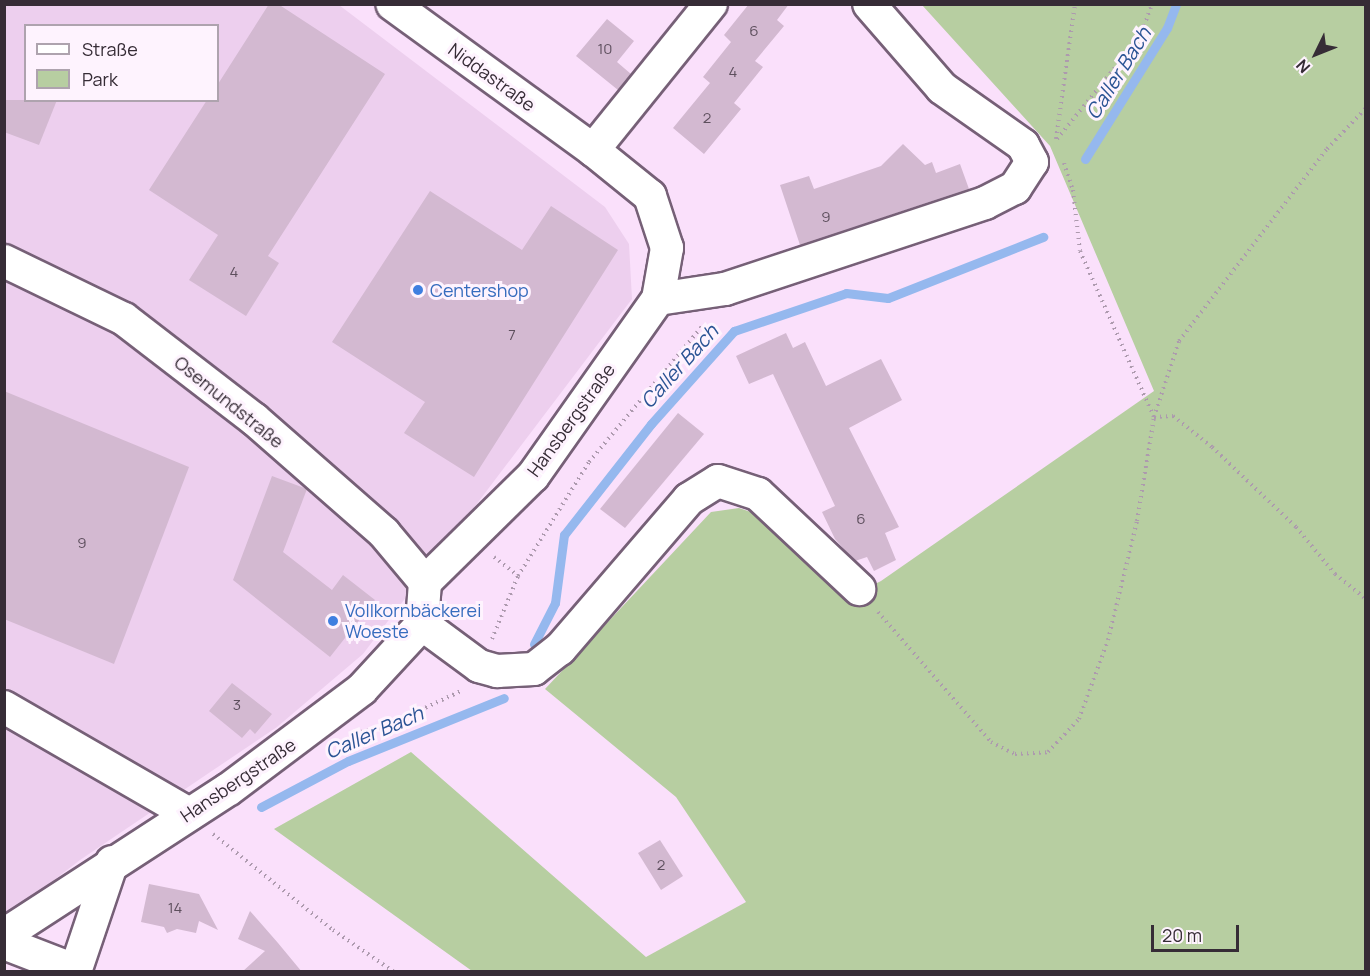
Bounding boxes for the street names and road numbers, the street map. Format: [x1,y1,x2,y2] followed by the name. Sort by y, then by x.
[444,38,540,116] street label: Niddastraße
[170,351,288,453] street label: Osemundstraße
[523,359,619,481] street label: Hansbergstraße
[176,733,300,827] street label: Hansbergstraße

